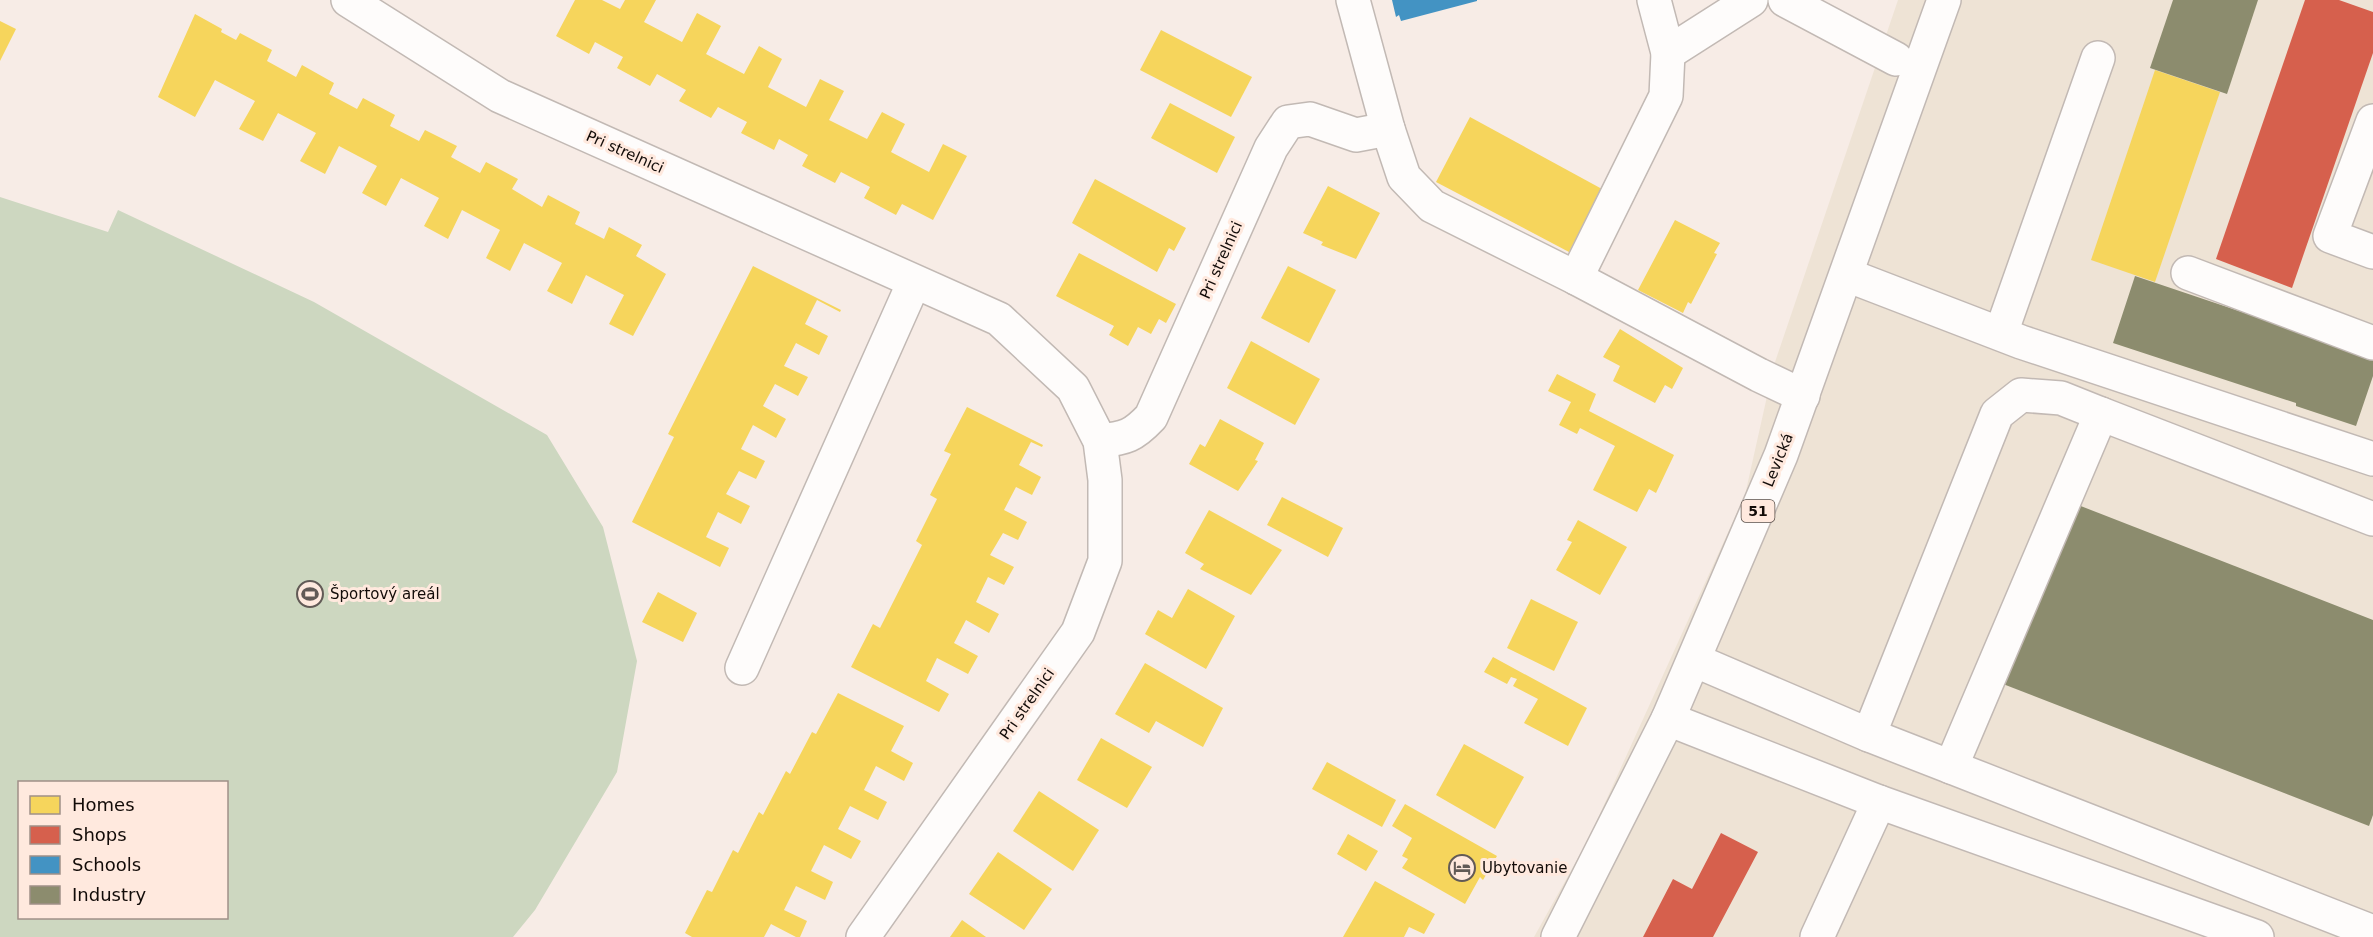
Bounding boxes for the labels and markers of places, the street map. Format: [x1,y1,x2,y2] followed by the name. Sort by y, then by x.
[295,579,325,609] sports icon: Športový areál
[330,584,440,603] place label: Športový areál
[1447,853,1477,883] hotel icon: Ubytovanie
[1482,859,1567,877] place label: Ubytovanie

